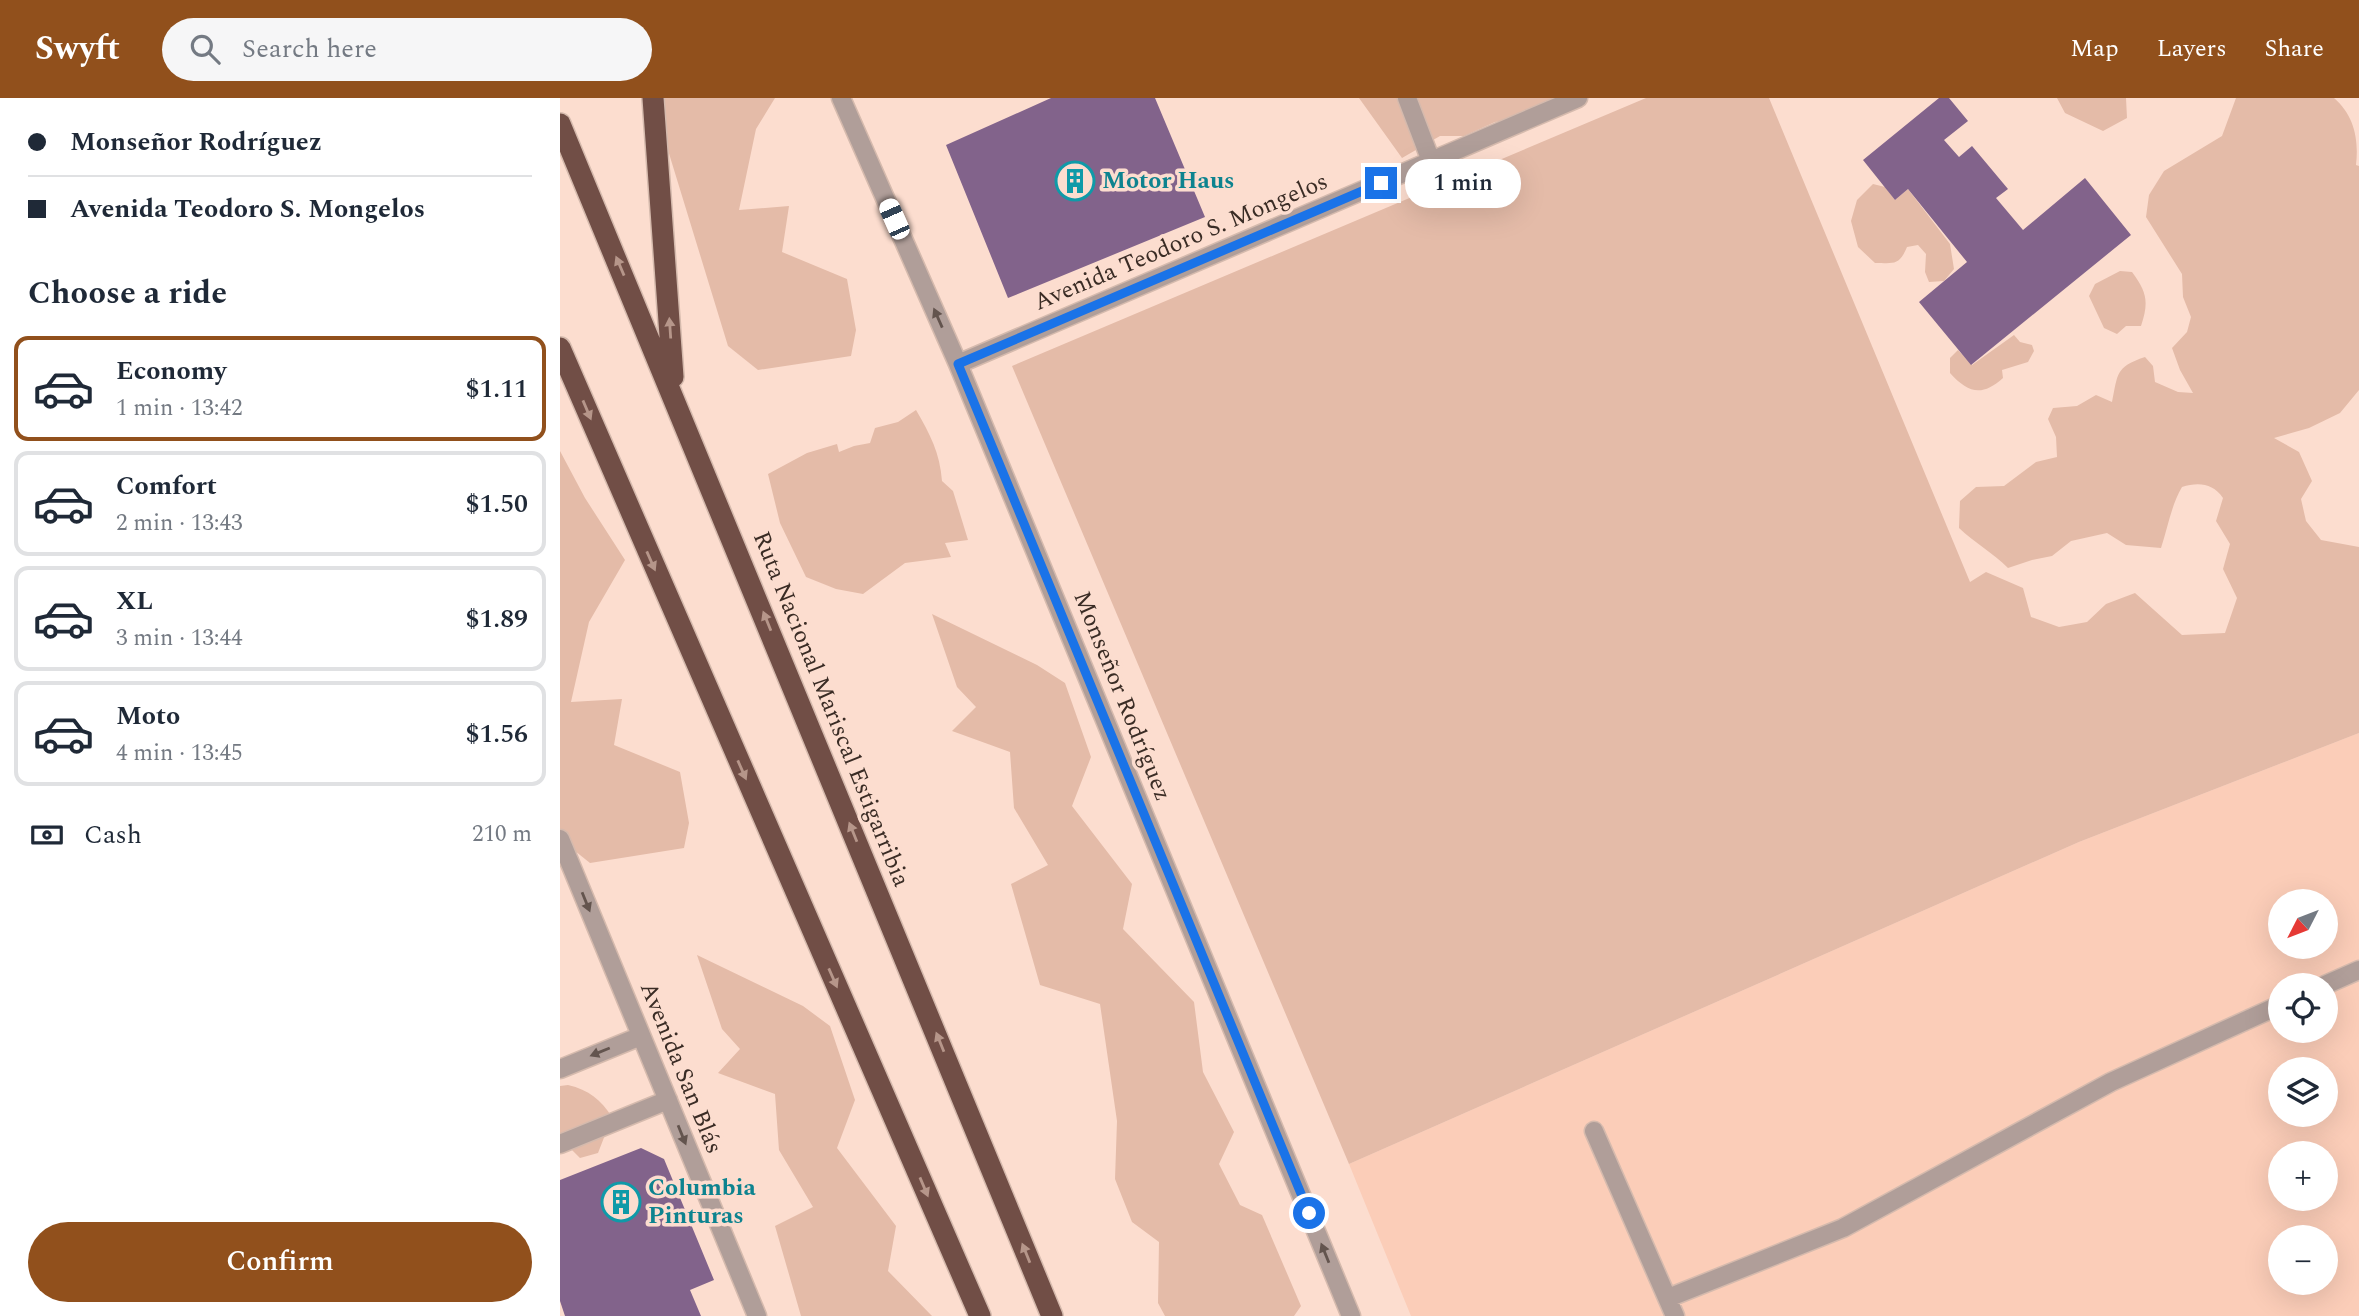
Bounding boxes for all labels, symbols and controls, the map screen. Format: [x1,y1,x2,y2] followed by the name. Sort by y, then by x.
[162,18,652,81] search box
[35,24,120,74] text: Swyft
[242,29,377,69] text: Search here
[186,30,224,68] icon: search
[2070,31,2119,67] text: Map
[2157,31,2227,67] text: Layers
[2265,31,2324,67] text: Share
[70,122,322,162] text: Monseñor Rodríguez
[1406,158,1521,208] callout: 1 min
[1054,160,1096,202] building icon: Motor Haus
[1102,163,1235,199] place label: Motor Haus
[1028,164,1334,320] street label: Avenida Teodoro S. Mongelos
[1433,166,1493,201] text: 1 min
[1365,167,1397,199] route end
[70,189,425,229] text: Avenida Teodoro S. Mongelos
[876,196,913,242] car
[614,255,625,276] one-way arrow
[28,269,227,318] text: Choose a ride
[932,308,943,329] one-way arrow
[664,317,675,339] one-way arrow
[116,351,226,391] text: Economy
[32,357,95,420] icon: car
[465,369,528,409] text: $1.11
[116,391,243,426] text: 1 min · 13:42
[581,400,592,421] one-way arrow
[116,466,217,506] text: Comfort
[32,472,95,535] icon: car
[465,484,528,524] text: $1.50
[116,506,243,541] text: 2 min · 13:43
[743,526,919,892] street label: Ruta Nacional Mariscal Estigarribia
[646,551,657,572] one-way arrow
[116,581,153,621] text: XL
[1063,586,1181,806] street label: Monseñor Rodríguez
[32,587,95,650] icon: car
[465,599,528,639] text: $1.89
[761,611,772,632] one-way arrow
[116,621,243,656] text: 3 min · 13:44
[116,696,180,736] text: Moto
[32,702,95,765] icon: car
[465,714,528,754] text: $1.56
[116,736,243,771] text: 4 min · 13:45
[736,760,748,780] one-way arrow
[84,815,142,855] text: Cash
[28,816,66,854] icon: cash
[472,817,532,852] text: 210 m
[848,821,859,842] one-way arrow
[2268,889,2338,959] north arrow
[2268,889,2338,1295] map controls
[580,892,592,912] one-way arrow
[828,968,839,989] one-way arrow
[2268,973,2338,1043] button: locate
[630,977,732,1159] street label: Avenida San Blás
[934,1032,945,1053] one-way arrow
[590,1047,611,1058] one-way arrow
[2268,1057,2338,1127] button: layers
[676,1125,688,1145] one-way arrow
[2268,1141,2338,1211] button: +
[648,1170,757,1234] place label: Columbia Pinturas
[918,1177,930,1197] one-way arrow
[600,1181,642,1223] building icon: Columbia Pinturas
[1293,1197,1325,1229] route start
[28,1222,532,1302] button: Confirm
[2268,1225,2338,1295] button: −
[1020,1243,1032,1263] one-way arrow
[1319,1243,1331,1263] one-way arrow

